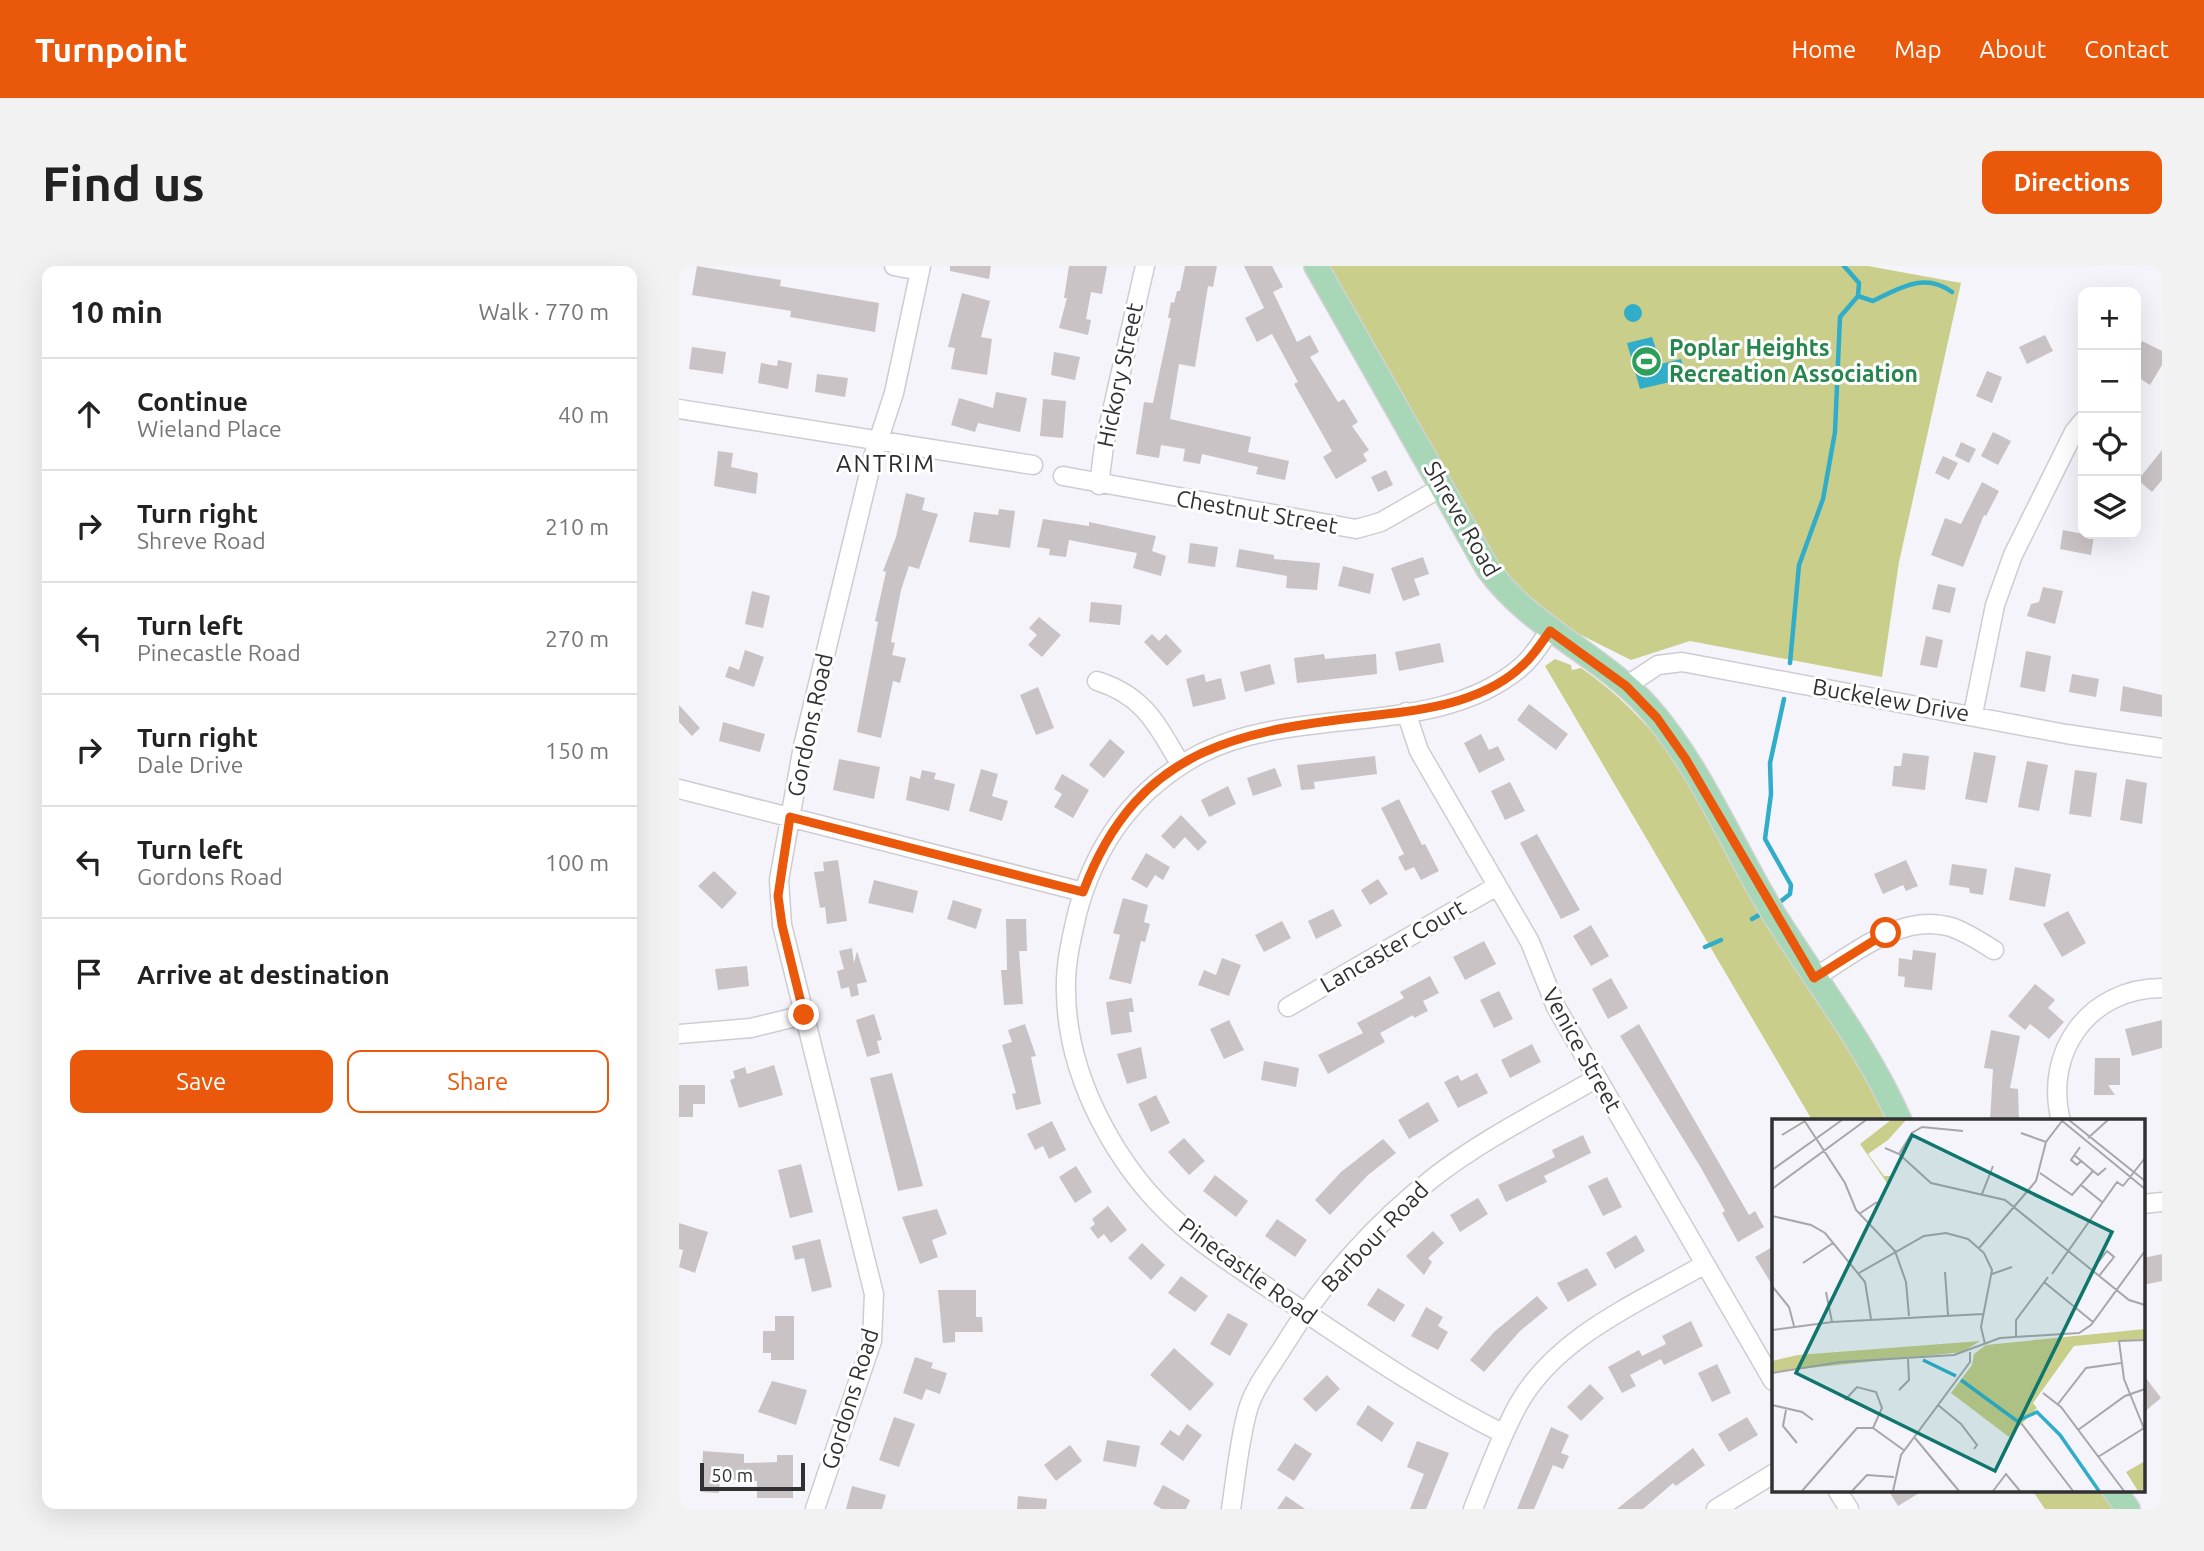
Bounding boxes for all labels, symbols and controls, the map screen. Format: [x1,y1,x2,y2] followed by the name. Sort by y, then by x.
[35,31,187,68] text: Turnpoint
[1791,36,1856,63] text: Home
[1894,36,1941,63] text: Map
[1979,36,2046,63] text: About
[2084,36,2169,63] text: Contact
[1982,151,2162,214] button: Directions
[42,155,205,210] text: Find us
[2078,287,2141,539] map controls
[2078,287,2141,350] button: +
[70,295,163,329] text: 10 min
[478,299,609,324] text: Walk · 770 m
[1092,301,1147,449] street label: Hickory Street
[1669,335,1918,386] place label: Poplar Heights Recreation Association
[1629,344,1663,378] sports icon: Poplar Heights Recreation Association
[2078,350,2141,413] button: −
[137,387,248,416] text: Continue
[70,395,108,433] icon: ahead
[558,402,609,427] text: 40 m
[2078,413,2141,476] button: locate
[137,416,282,441] text: Wieland Place
[836,450,936,477] district label: ANTRIM
[1419,457,1505,581] street label: Shreve Road
[2078,476,2141,539] button: layers
[1174,485,1340,538] street label: Chestnut Street
[137,499,258,528] text: Turn right
[70,507,108,545] icon: right
[545,514,609,539] text: 210 m
[137,528,266,553] text: Shreve Road
[137,611,243,640] text: Turn left
[70,619,108,657] icon: left
[545,626,609,651] text: 270 m
[137,640,301,665] text: Pinecastle Road
[782,651,837,799] street label: Gordons Road
[1811,673,1971,726] street label: Buckelew Drive
[137,723,258,752] text: Turn right
[70,731,108,769] icon: right
[545,738,609,763] text: 150 m
[137,752,243,777] text: Dale Drive
[137,835,243,864] text: Turn left
[70,843,108,881] icon: left
[545,850,609,875] text: 100 m
[137,864,283,889] text: Gordons Road
[1316,894,1470,997] street label: Lancaster Court
[1870,917,1901,948] route start
[70,955,108,993] icon: arrive
[137,960,390,989] text: Arrive at destination
[1538,983,1627,1116] street label: Venice Street
[788,999,819,1030] route end
[70,1050,333,1113] button: Save
[347,1050,609,1113] button: Share
[1772,1119,2144,1492] inset map
[1316,1177,1433,1296] street label: Barbour Road
[1175,1212,1322,1329] street label: Pinecastle Road
[816,1326,883,1472] street label: Gordons Road
[700,1460,805,1492] scale bar
[711,1464,753,1486] text: 50 m

